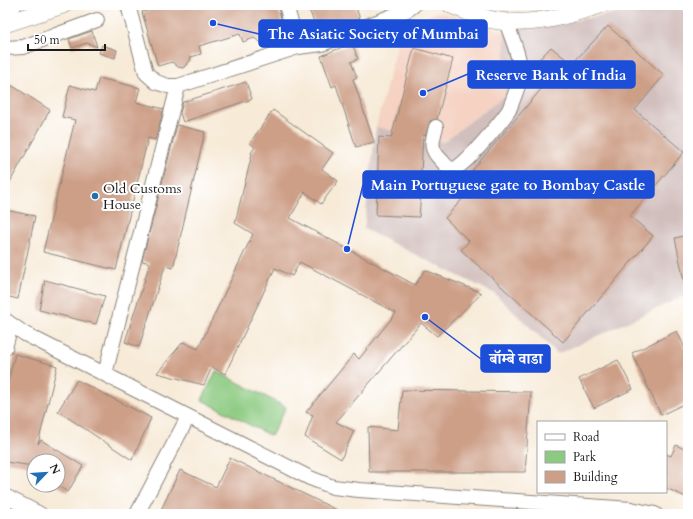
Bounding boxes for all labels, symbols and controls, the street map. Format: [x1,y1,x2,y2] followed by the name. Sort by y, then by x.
[259,20,487,47] callout: The Asiatic Society of Mumbai
[267,24,479,44] text: The Asiatic Society of Mumbai
[28,26,105,52] scale bar
[34,32,61,48] text: 50 m
[468,61,635,88] callout: Reserve Bank of India
[476,65,627,85] text: Reserve Bank of India
[363,171,654,198] callout: Main Portuguese gate to Bombay Castle
[371,175,645,195] text: Main Portuguese gate to Bombay Castle
[103,179,182,214] place label: Old Customs House
[90,191,100,201] marker: Old Customs House
[481,345,550,372] callout: बॉम्बे वाडा
[488,349,544,369] text: बॉम्बे वाडा
[537,421,667,493] legend
[573,429,600,445] text: Road
[573,449,597,465] text: Park
[26,453,66,493] north arrow
[46,461,64,477] text: N
[573,469,618,485] text: Building

